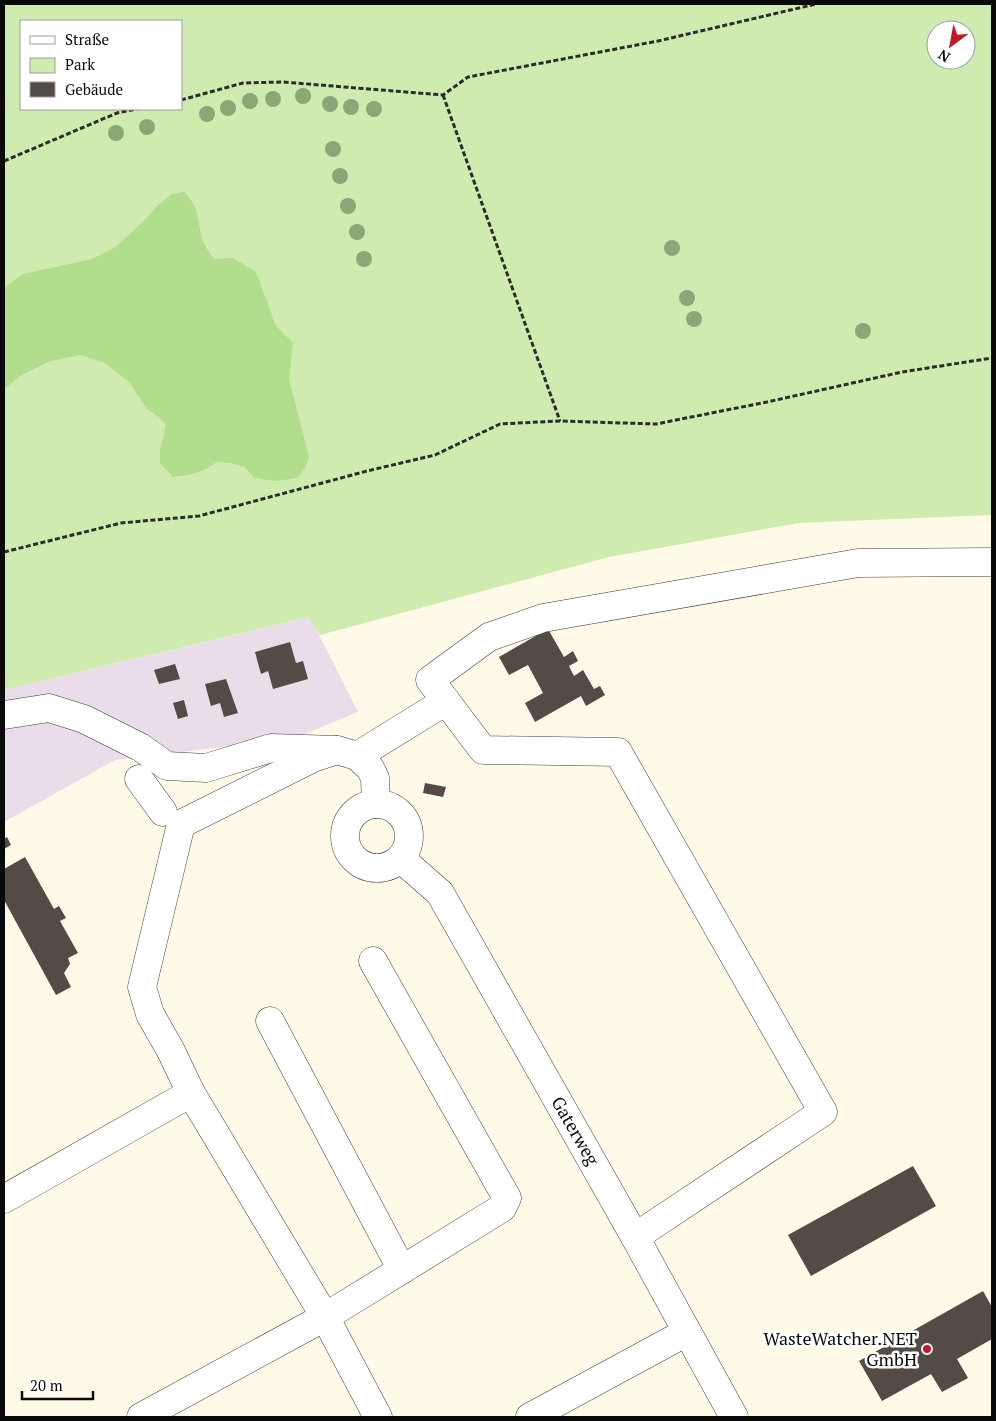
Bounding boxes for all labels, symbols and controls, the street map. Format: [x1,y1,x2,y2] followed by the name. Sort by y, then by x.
[20,20,182,110] legend
[926,20,976,70] north arrow
[65,29,109,49] text: Straße
[934,45,953,67] text: N
[65,54,95,74] text: Park
[65,79,123,99] text: Gebäude
[547,1092,605,1170] street label: Gaterweg
[763,1326,917,1371] place label: WasteWatcher.NET GmbH
[921,1343,933,1355] marker: WasteWatcher.NET GmbH
[22,1368,94,1400] scale bar
[30,1375,63,1395] text: 20 m

